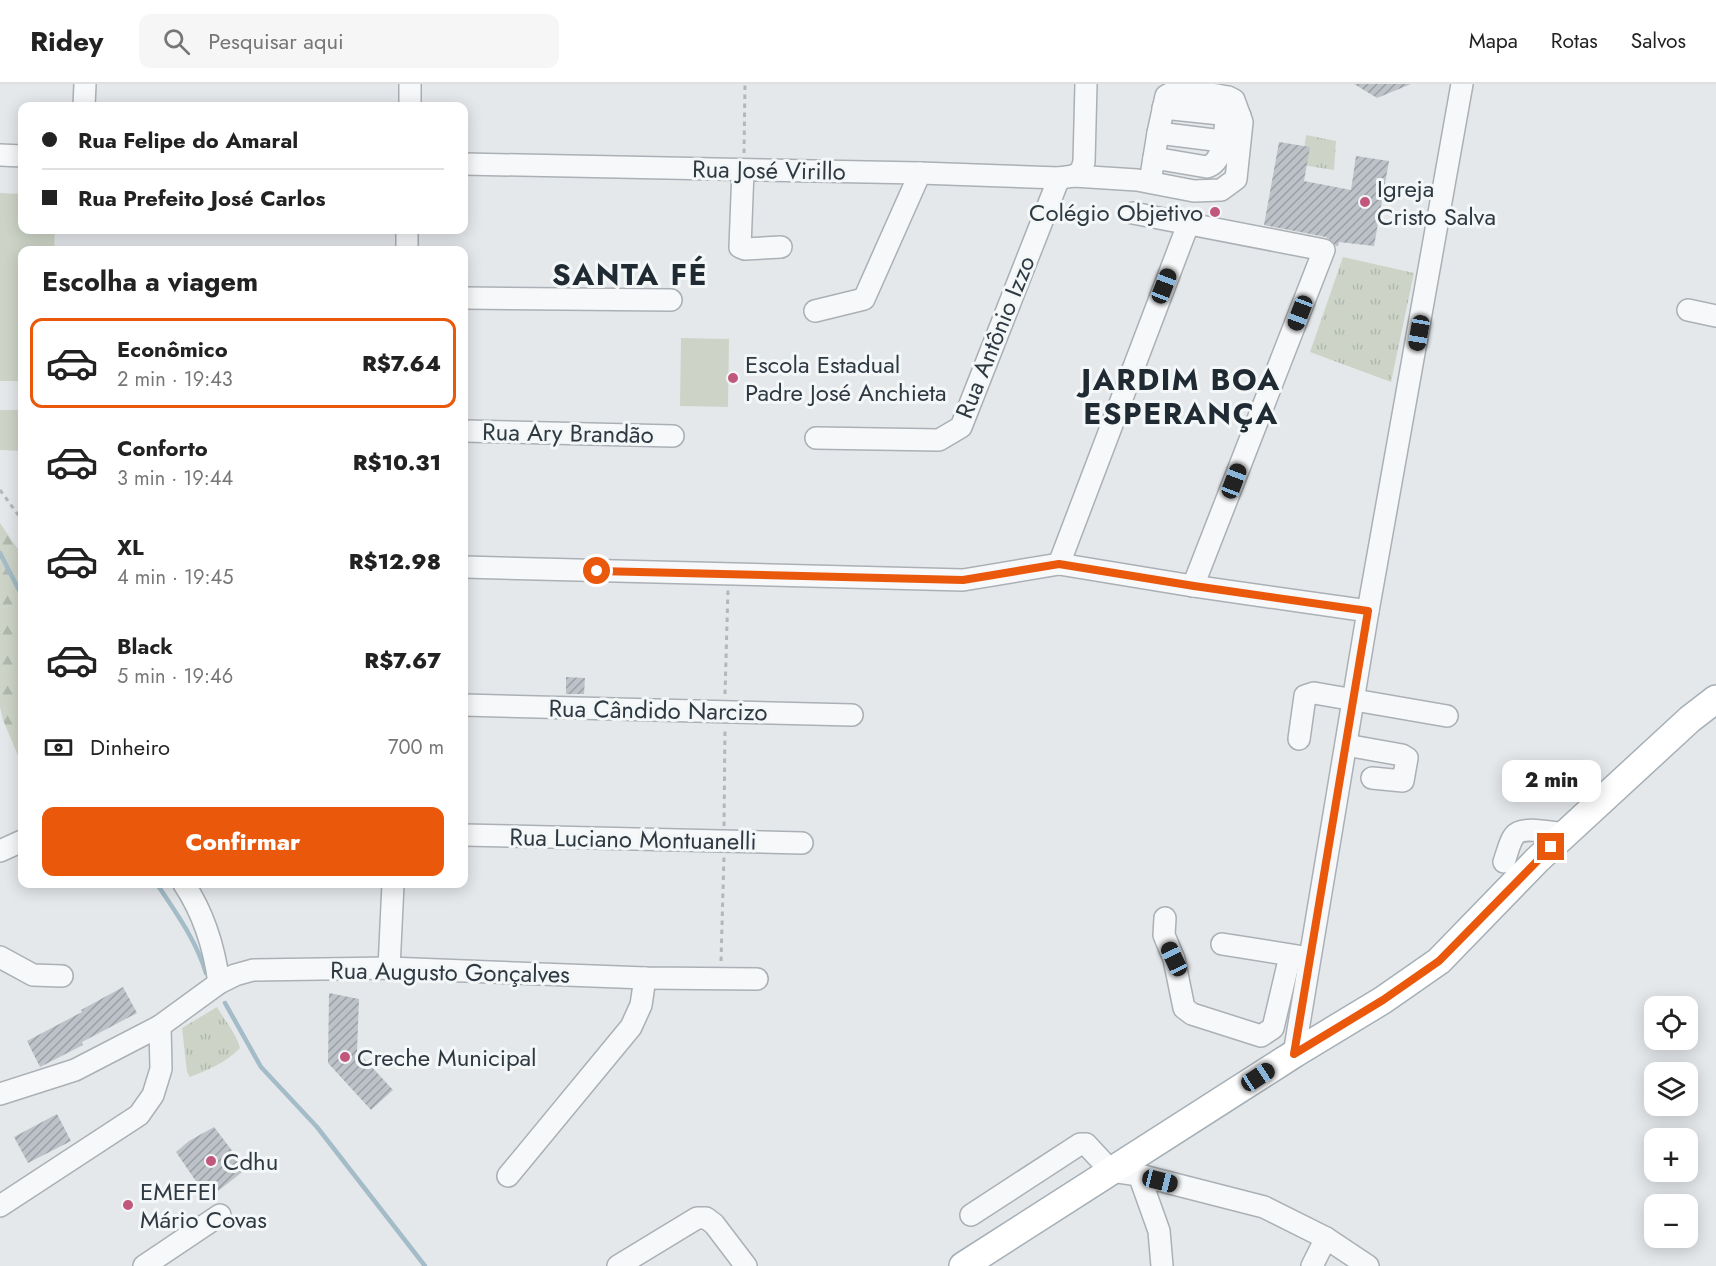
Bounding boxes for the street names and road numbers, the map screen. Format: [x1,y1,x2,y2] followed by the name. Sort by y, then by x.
[692,151,846,189] street label: Rua José Virillo
[946,250,1044,424] street label: Rua Antônio Izzo
[482,414,654,452] street label: Rua Ary Brandão
[548,691,768,729] street label: Rua Cândido Narcizo
[509,819,757,859] street label: Rua Luciano Montuanelli
[330,952,570,992] street label: Rua Augusto Gonçalves

